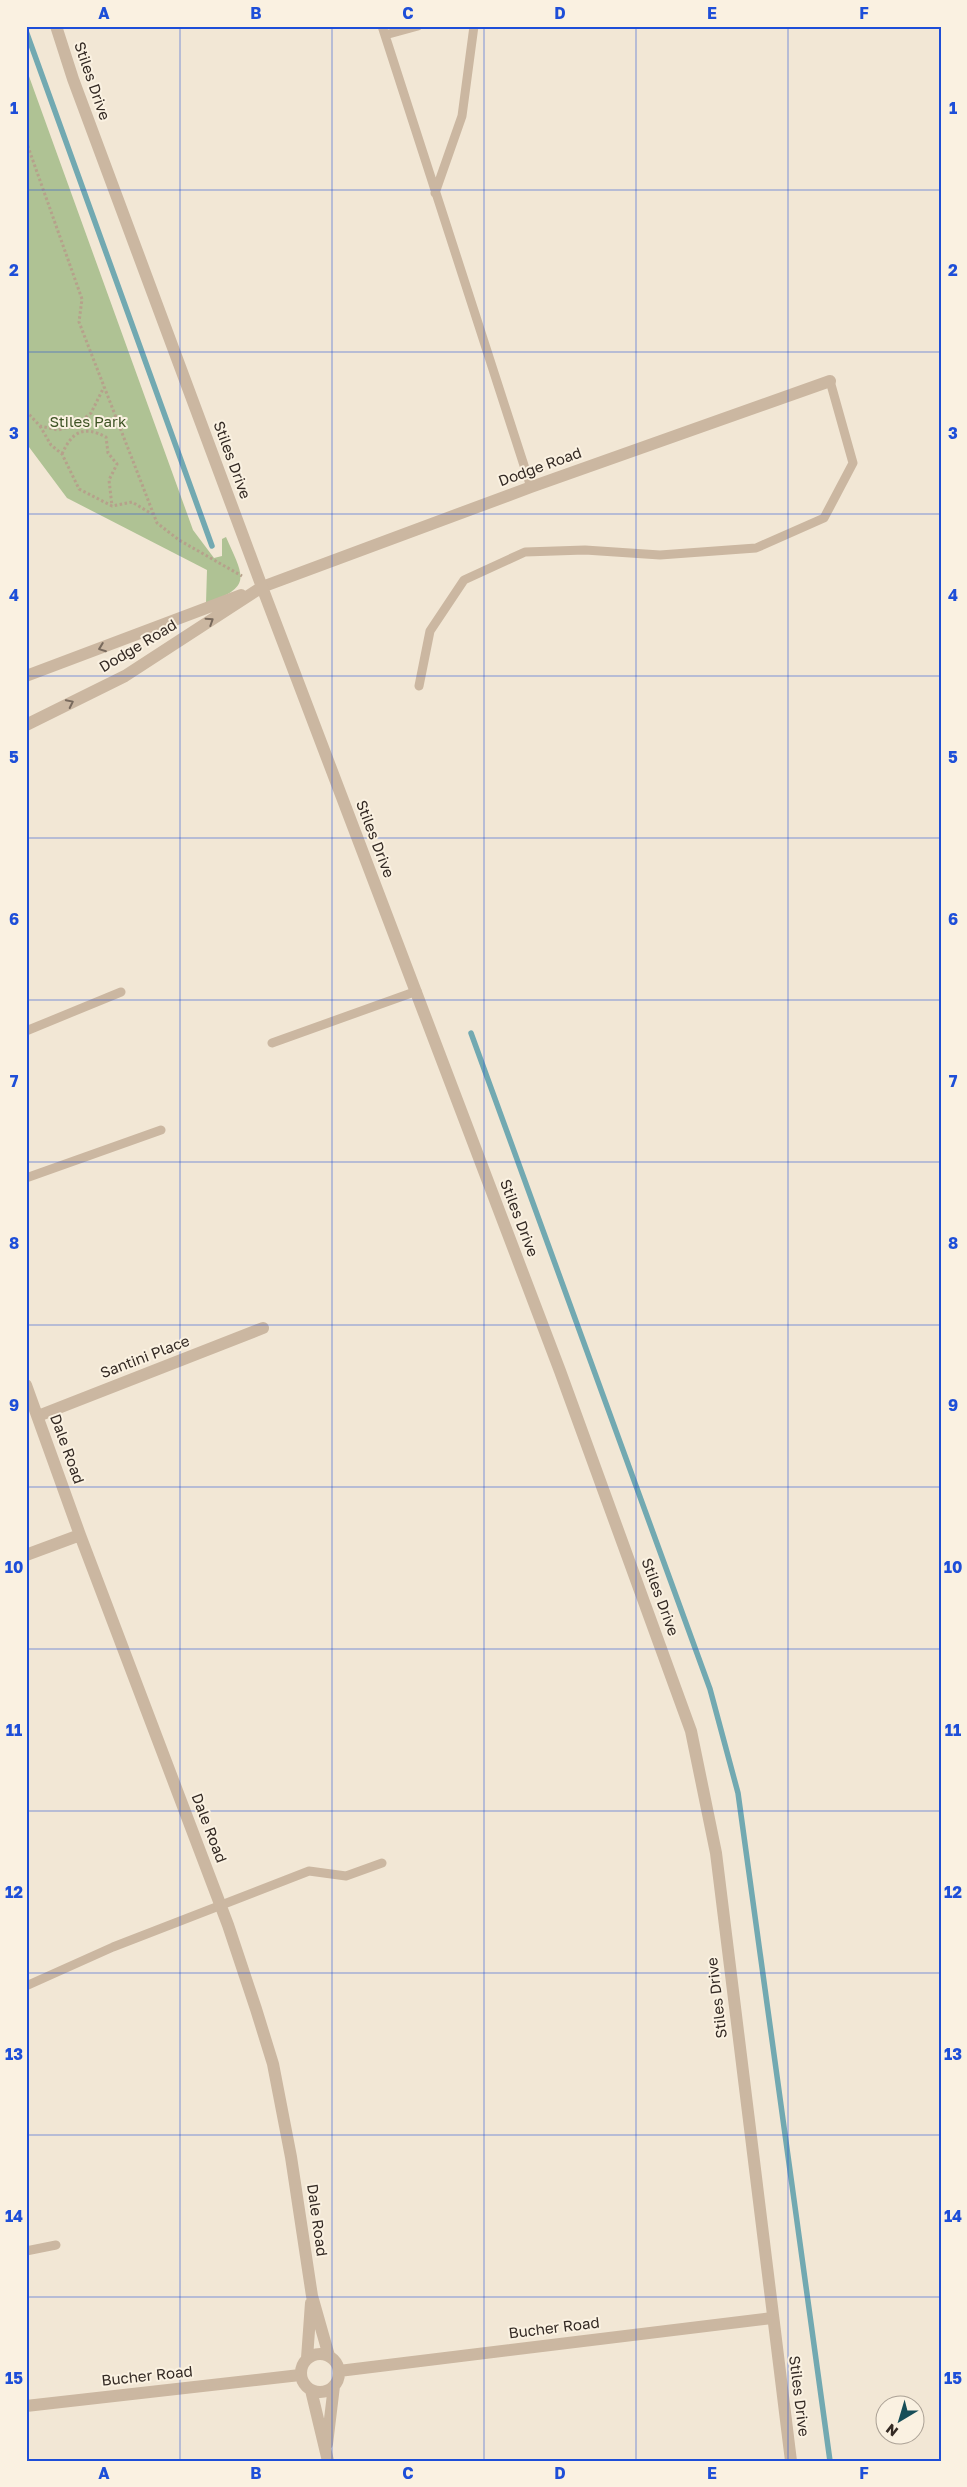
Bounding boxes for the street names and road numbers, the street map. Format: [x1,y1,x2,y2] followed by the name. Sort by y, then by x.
[71,39,115,122] street label: Stiles Drive
[211,418,255,501] street label: Stiles Drive
[496,443,584,489] street label: Dodge Road
[95,615,179,675] street label: Dodge Road
[353,797,399,880] street label: Stiles Drive
[497,1176,543,1259] street label: Stiles Drive
[97,1331,192,1381] street label: Santini Place
[47,1411,89,1486] street label: Dale Road
[639,1555,683,1638] street label: Stiles Drive
[188,1790,231,1865] street label: Dale Road
[702,1956,730,2040] street label: Stiles Drive
[304,2183,332,2257] street label: Dale Road
[507,2312,600,2342] street label: Bucher Road
[786,2354,814,2438] street label: Stiles Drive
[100,2361,193,2389] street label: Bucher Road

